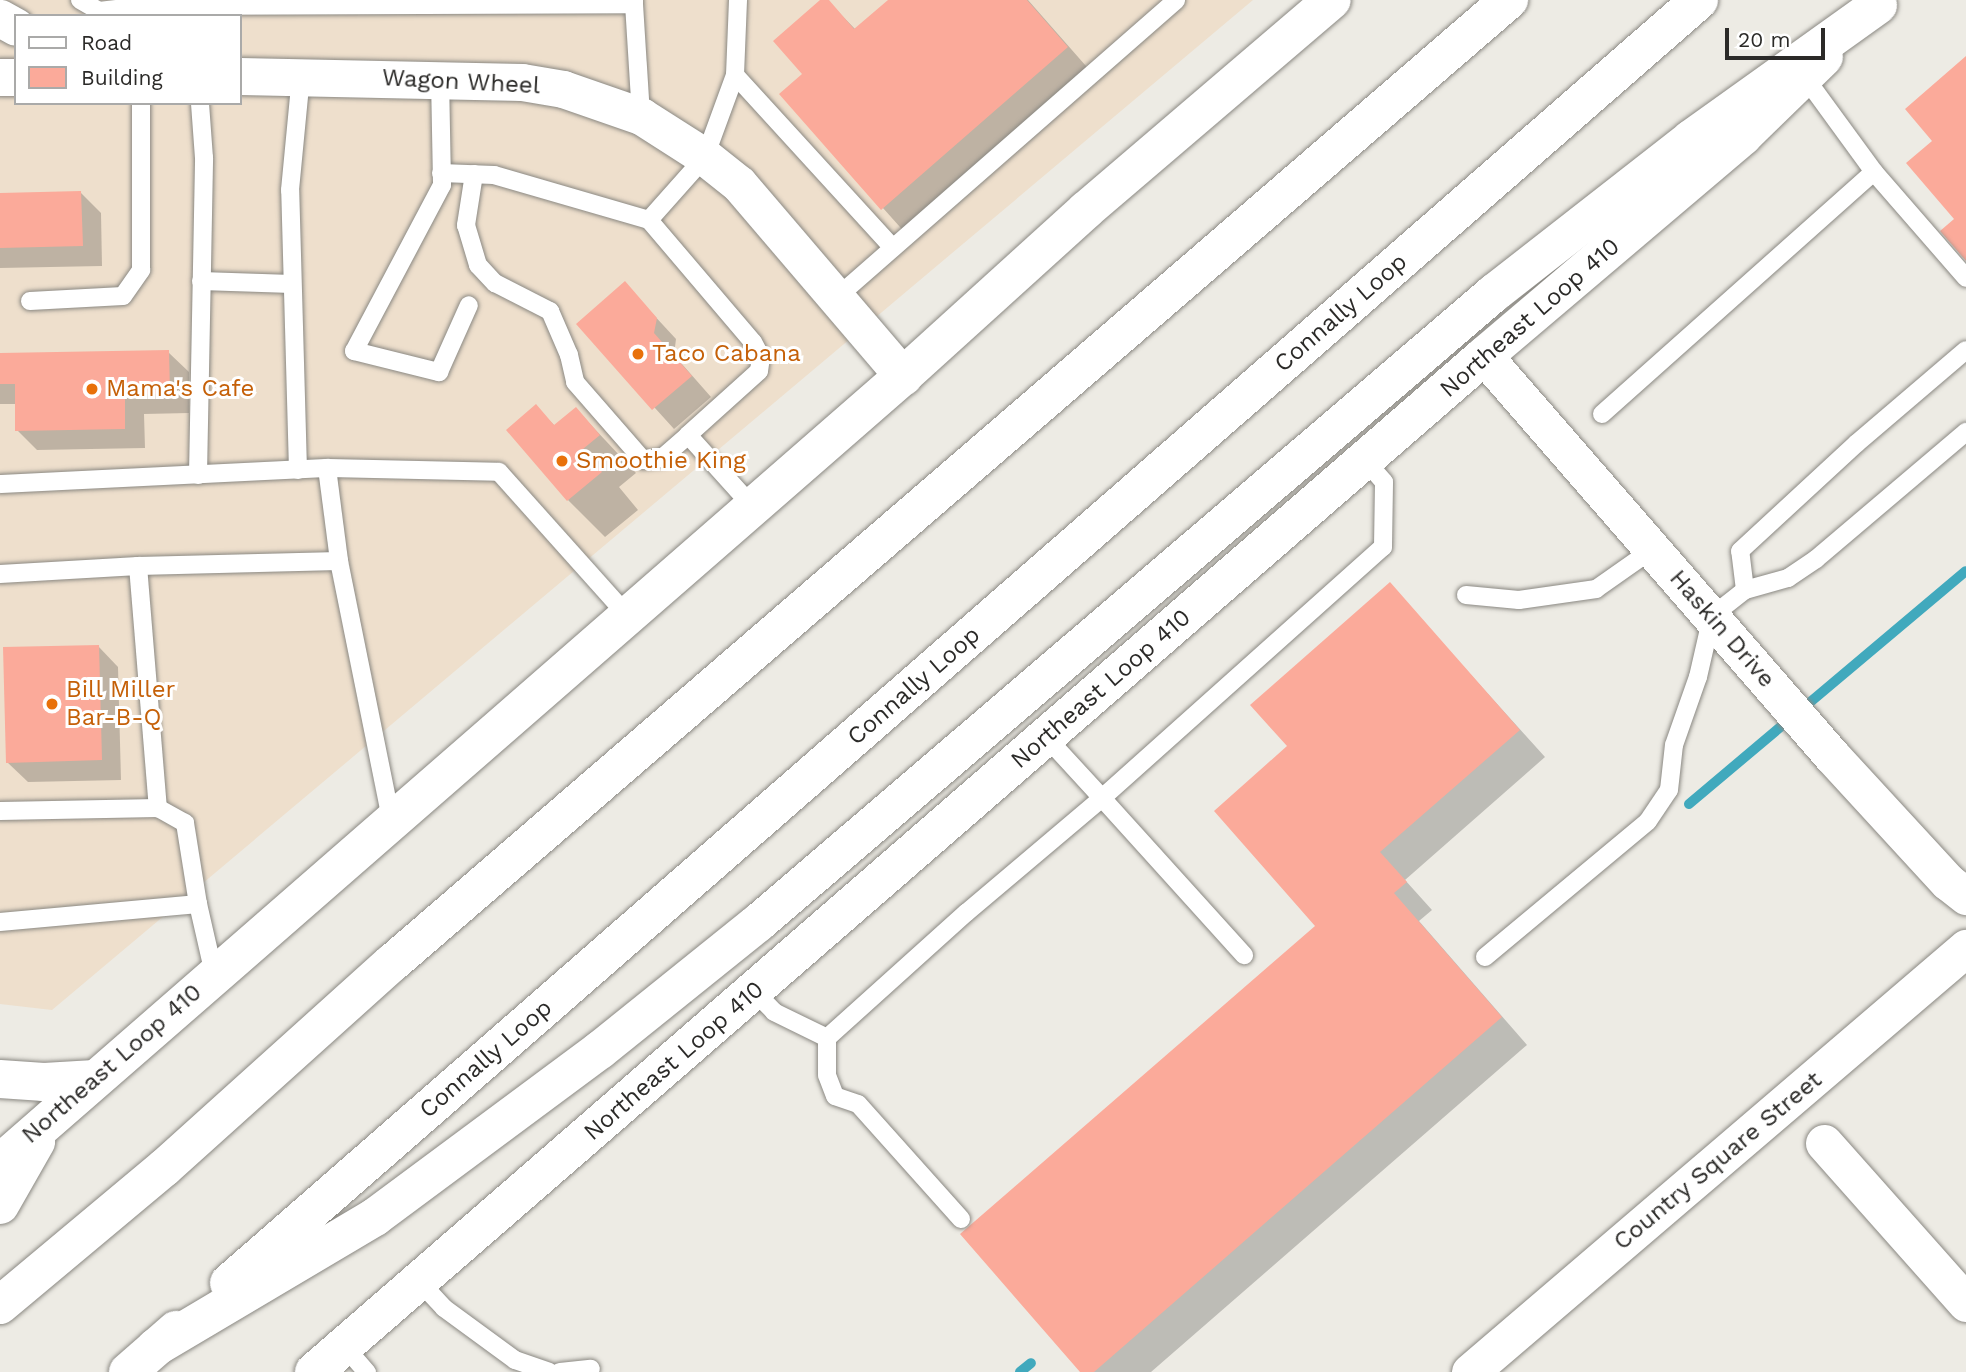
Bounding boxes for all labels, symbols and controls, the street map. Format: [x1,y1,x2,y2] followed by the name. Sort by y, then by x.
[14,14,242,105] legend
[1728,14,1828,58] scale bar
[1738,27,1790,52] text: 20 m
[81,30,132,55] text: Road
[381,63,541,101] street label: Wagon Wheel
[81,65,163,90] text: Building
[1434,232,1626,404] street label: Northeast Loop 410
[1269,247,1413,379] street label: Connally Loop
[652,340,801,368] place label: Taco Cabana
[630,346,646,362] marker: Taco Cabana
[106,375,254,403] place label: Mama's Cafe
[84,381,100,397] marker: Mama's Cafe
[576,447,746,475] place label: Smoothie King
[554,453,570,469] marker: Smoothie King
[1663,564,1781,694] street label: Haskin Drive
[1005,603,1197,775] street label: Northeast Loop 410
[842,620,986,752] street label: Connally Loop
[66,676,176,732] place label: Bill Miller Bar-B-Q
[44,696,60,712] marker: Bill Miller Bar-B-Q
[578,975,770,1147] street label: Northeast Loop 410
[16,978,208,1150] street label: Northeast Loop 410
[414,993,558,1125] street label: Connally Loop
[1608,1065,1828,1257] street label: Country Square Street

